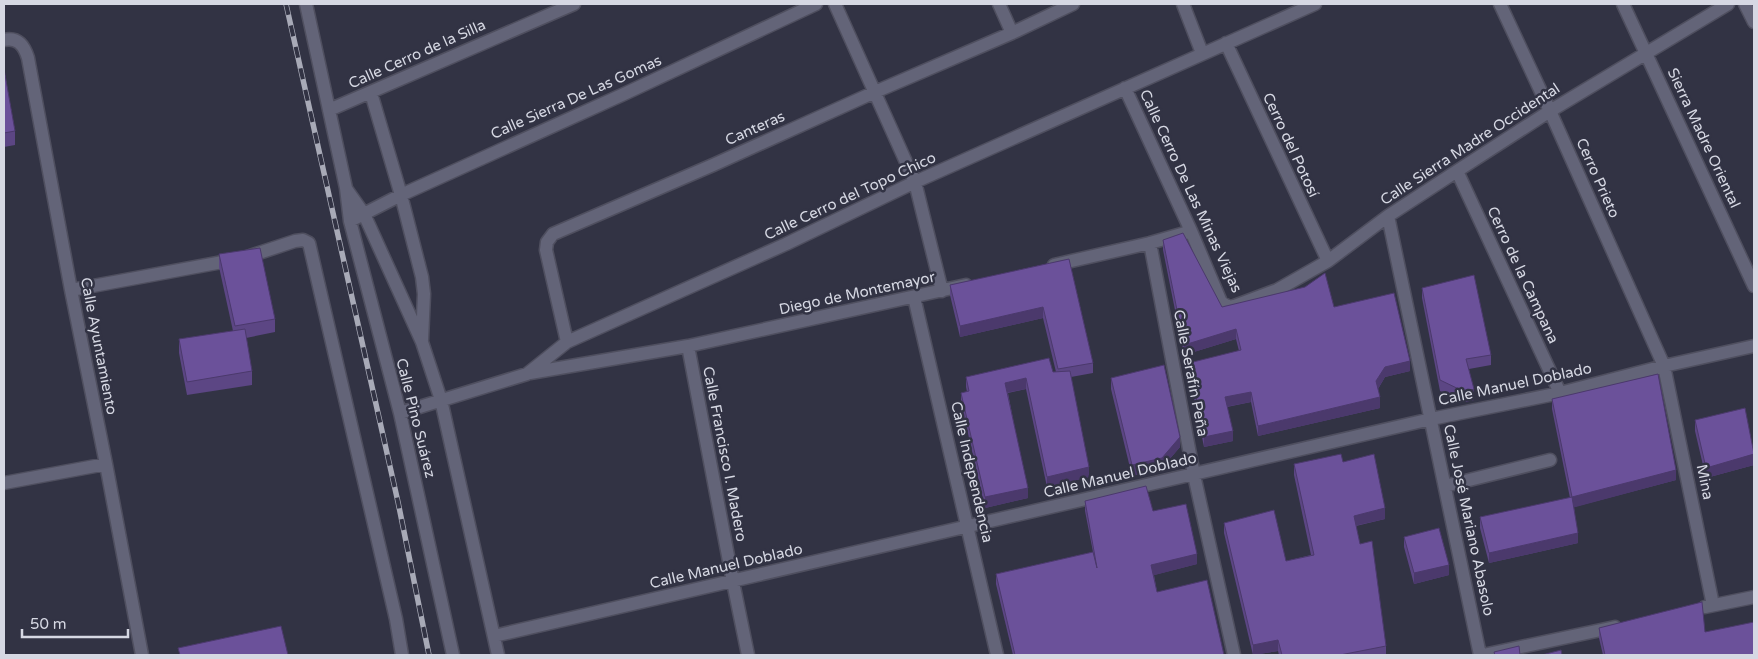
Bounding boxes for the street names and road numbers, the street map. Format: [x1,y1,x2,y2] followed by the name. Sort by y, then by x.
[346,16,488,92] street label: Calle Cerro de la Silla
[488,51,664,143] street label: Calle Sierra De Las Gomas
[1664,65,1744,211] street label: Sierra Madre Oriental
[1377,79,1563,209] street label: Calle Sierra Madre Occidental
[1136,87,1246,295] street label: Calle Cerro De Las Minas Viejas
[1259,90,1323,200] street label: Cerro del Potosí
[722,107,788,149] street label: Canteras
[1572,135,1624,221] street label: Cerro Prieto
[761,148,939,244] street label: Calle Cerro del Topo Chico
[1483,204,1563,346] street label: Cerro de la Campana
[777,268,937,318] street label: Diego de Montemayor
[77,276,121,416] street label: Calle Ayuntamiento
[1170,308,1212,438] street label: Calle Serafín Peña
[392,356,440,480] street label: Calle Pino Suárez
[1437,359,1593,409] street label: Calle Manuel Doblado
[699,365,751,543] street label: Calle Francisco I. Madero
[947,400,997,544] street label: Calle Independencia
[1440,422,1498,618] street label: Calle José Mariano Abasolo
[1042,449,1198,501] street label: Calle Manuel Doblado
[1692,463,1718,501] street label: Mina
[648,540,804,592] street label: Calle Manuel Doblado

